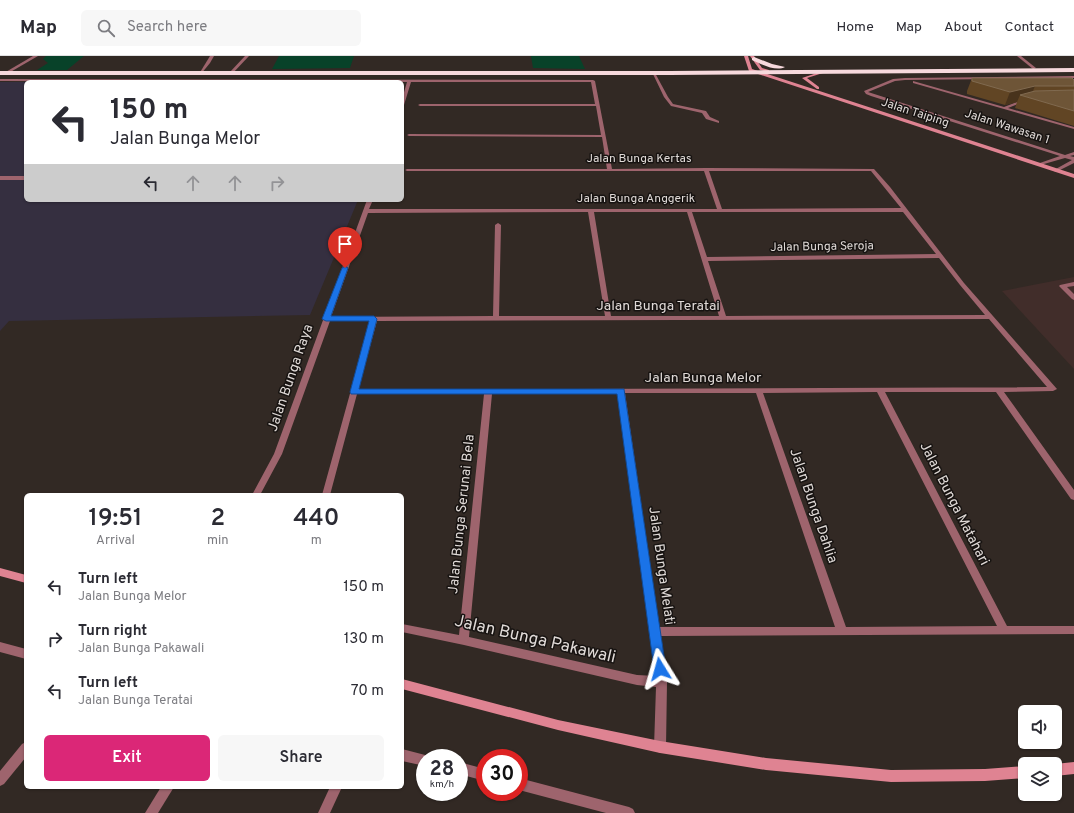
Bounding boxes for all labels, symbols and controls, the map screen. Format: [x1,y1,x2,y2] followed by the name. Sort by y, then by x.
[81,10,361,46] search box
[20,16,57,40] text: Map
[95,17,117,39] icon: search
[127,18,207,37] text: Search here
[837,19,874,36] text: Home
[896,19,922,36] text: Map
[944,19,983,36] text: About
[1005,19,1054,36] text: Contact
[110,93,188,129] text: 150 m
[879,94,951,132] street label: Jalan Taiping
[44,96,96,148] icon: left
[962,106,1052,148] street label: Jalan Wawasan 1
[110,128,260,151] text: Jalan Bunga Melor
[586,151,692,167] street label: Jalan Bunga Kertas
[140,172,162,194] icon: left
[182,172,204,194] icon: ahead
[224,172,246,194] icon: ahead
[266,172,288,194] icon: right
[577,191,695,207] street label: Jalan Bunga Anggerik
[328,227,362,268] pin
[334,233,356,255] icon: arrive
[770,238,874,256] street label: Jalan Bunga Seroja
[596,298,720,315] street label: Jalan Bunga Teratai
[265,322,317,434] street label: Jalan Bunga Raya
[645,370,762,387] street label: Jalan Bunga Melor
[445,433,479,595] street label: Jalan Bunga Serunai Bela
[916,439,992,569] street label: Jalan Bunga Matahari
[785,446,841,566] street label: Jalan Bunga Dahlia
[89,504,142,534] text: 19:51
[210,504,225,534] text: 2
[293,504,339,534] text: 440
[644,506,678,626] street label: Jalan Bunga Melati
[96,533,135,549] text: Arrival
[207,533,229,549] text: min
[311,533,322,549] text: m
[78,570,138,589] text: Turn left
[44,576,66,598] icon: left
[343,578,384,597] text: 150 m
[78,589,187,605] text: Jalan Bunga Melor
[452,611,618,669] street label: Jalan Bunga Pakawali
[78,622,147,641] text: Turn right
[44,628,66,650] icon: right
[344,630,384,649] text: 130 m
[78,641,204,657] text: Jalan Bunga Pakawali
[639,648,681,690] position arrow
[78,674,138,693] text: Turn left
[44,680,66,702] icon: left
[351,682,384,701] text: 70 m
[78,693,193,709] text: Jalan Bunga Teratai
[1018,705,1062,801] map controls
[1018,705,1062,749] button: sound
[44,735,210,781] button: Exit
[218,735,384,781] button: Share
[476,749,528,801] speed limit sign: 30
[430,757,454,783] text: 28
[1018,757,1062,801] button: layers
[430,778,454,791] text: km/h

